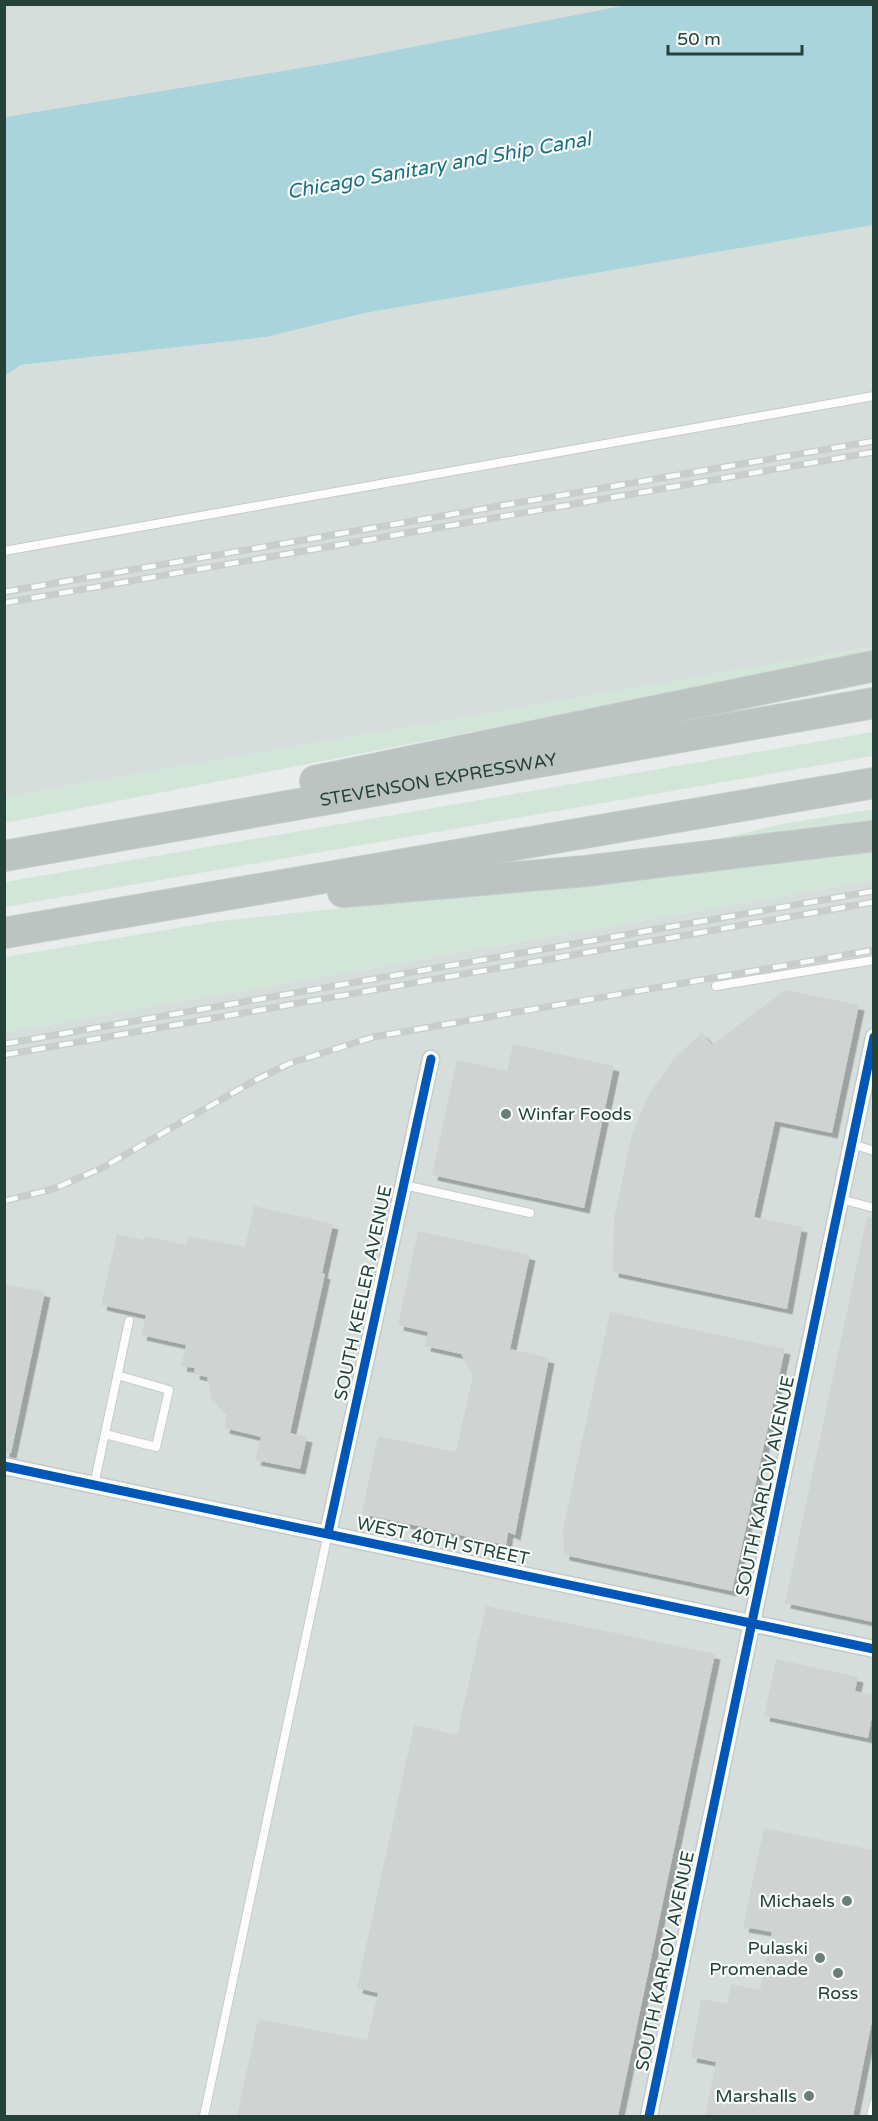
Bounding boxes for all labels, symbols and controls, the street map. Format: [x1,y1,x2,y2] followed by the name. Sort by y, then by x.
[668,18,802,56] scale bar
[677,28,721,50] text: 50 m
[285,127,595,205] water label: Chicago Sanitary and Ship Canal
[318,748,559,811] street label: STEVENSON EXPRESSWAY
[518,1103,632,1125] place label: Winfar Foods
[499,1107,513,1121] marker: Winfar Foods
[329,1184,397,1402] street label: SOUTH KEELER AVENUE
[731,1374,799,1598] street label: SOUTH KARLOV AVENUE
[355,1512,531,1570] street label: WEST 40TH STREET
[631,1849,699,2073] street label: SOUTH KARLOV AVENUE
[759,1890,835,1912] place label: Michaels
[840,1894,854,1908] marker: Michaels
[709,1937,808,1980] place label: Pulaski Promenade
[813,1951,827,1965] marker: Pulaski Promenade
[831,1966,845,1980] marker: Ross
[817,1982,859,2004] place label: Ross
[715,2085,797,2107] place label: Marshalls
[802,2089,816,2103] marker: Marshalls

